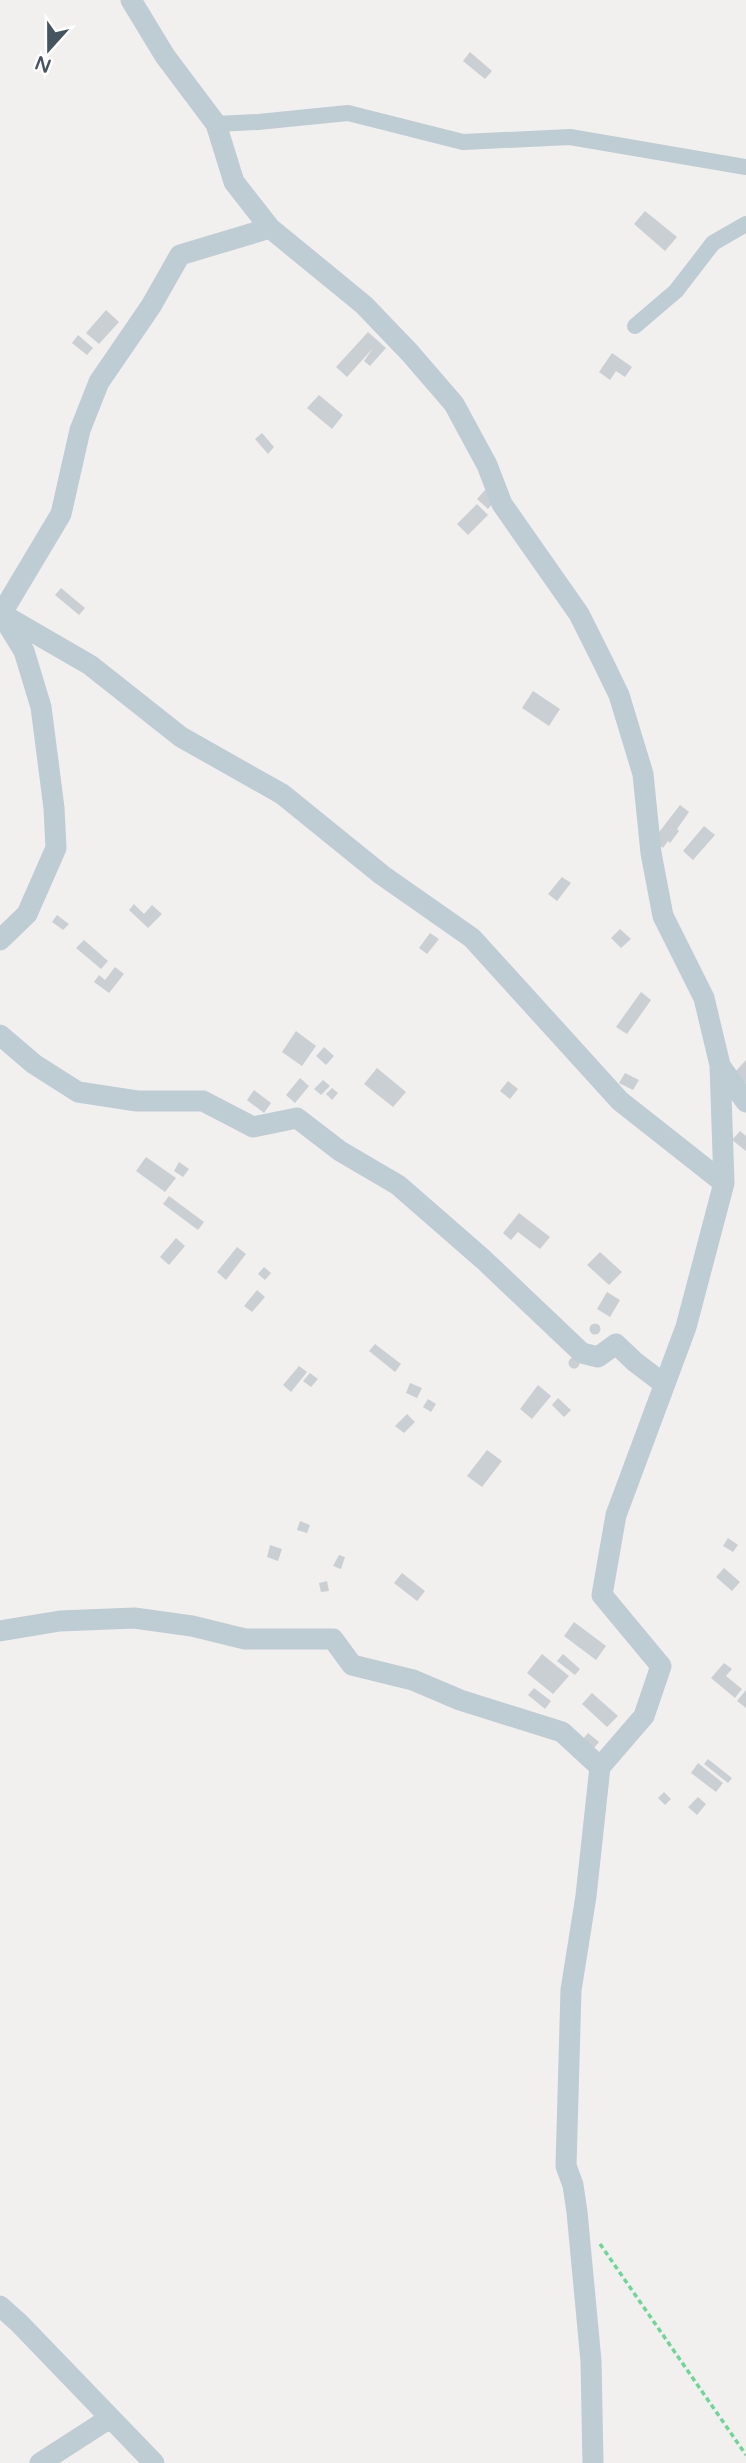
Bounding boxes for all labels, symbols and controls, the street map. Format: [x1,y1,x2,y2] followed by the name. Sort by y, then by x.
[14,14,84,84] north arrow
[32,51,54,77] text: N

